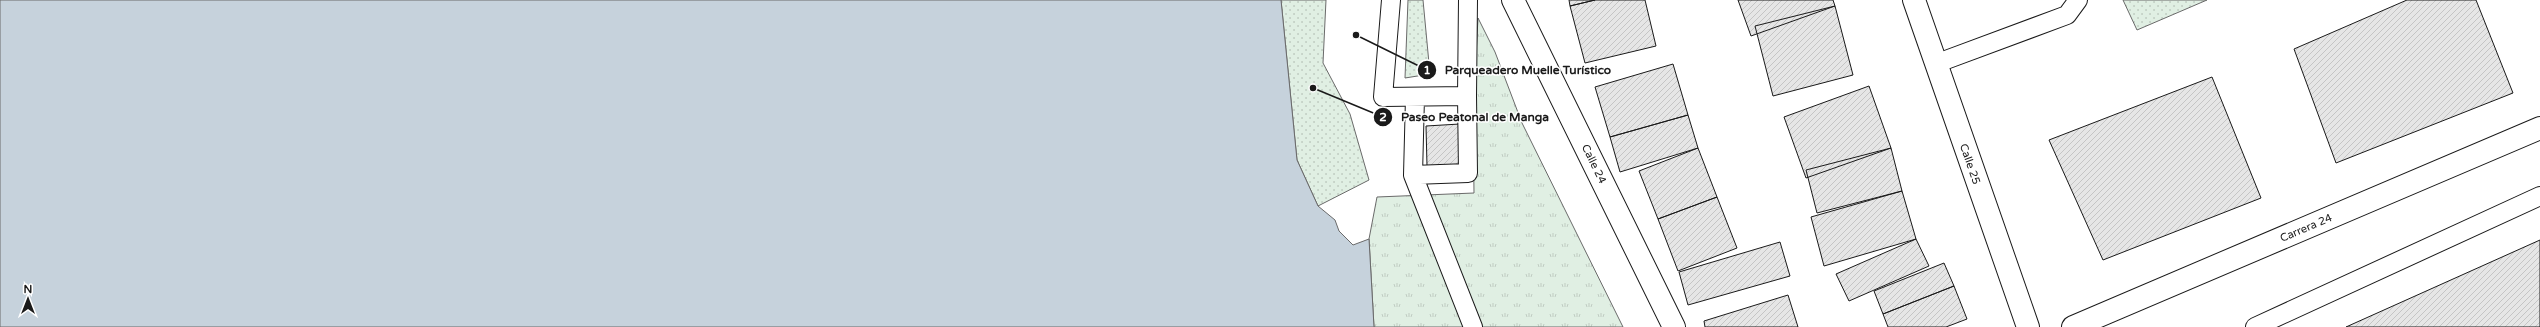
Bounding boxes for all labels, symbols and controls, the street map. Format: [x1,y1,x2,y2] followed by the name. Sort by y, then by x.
[1417,58,1619,82] callout: Parqueadero Muelle Turístico
[1423,63,1431,77] text: 1
[1445,63,1611,78] text: Parqueadero Muelle Turístico
[1373,105,1557,129] callout: Paseo Peatonal de Manga
[1379,110,1387,124] text: 2
[1401,110,1549,125] text: Paseo Peatonal de Manga
[1579,142,1609,186] street label: Calle 24
[1957,142,1983,186] street label: Calle 25
[2278,211,2334,245] street label: Carrera 24
[8,279,48,319] north arrow
[24,283,32,296] text: N

